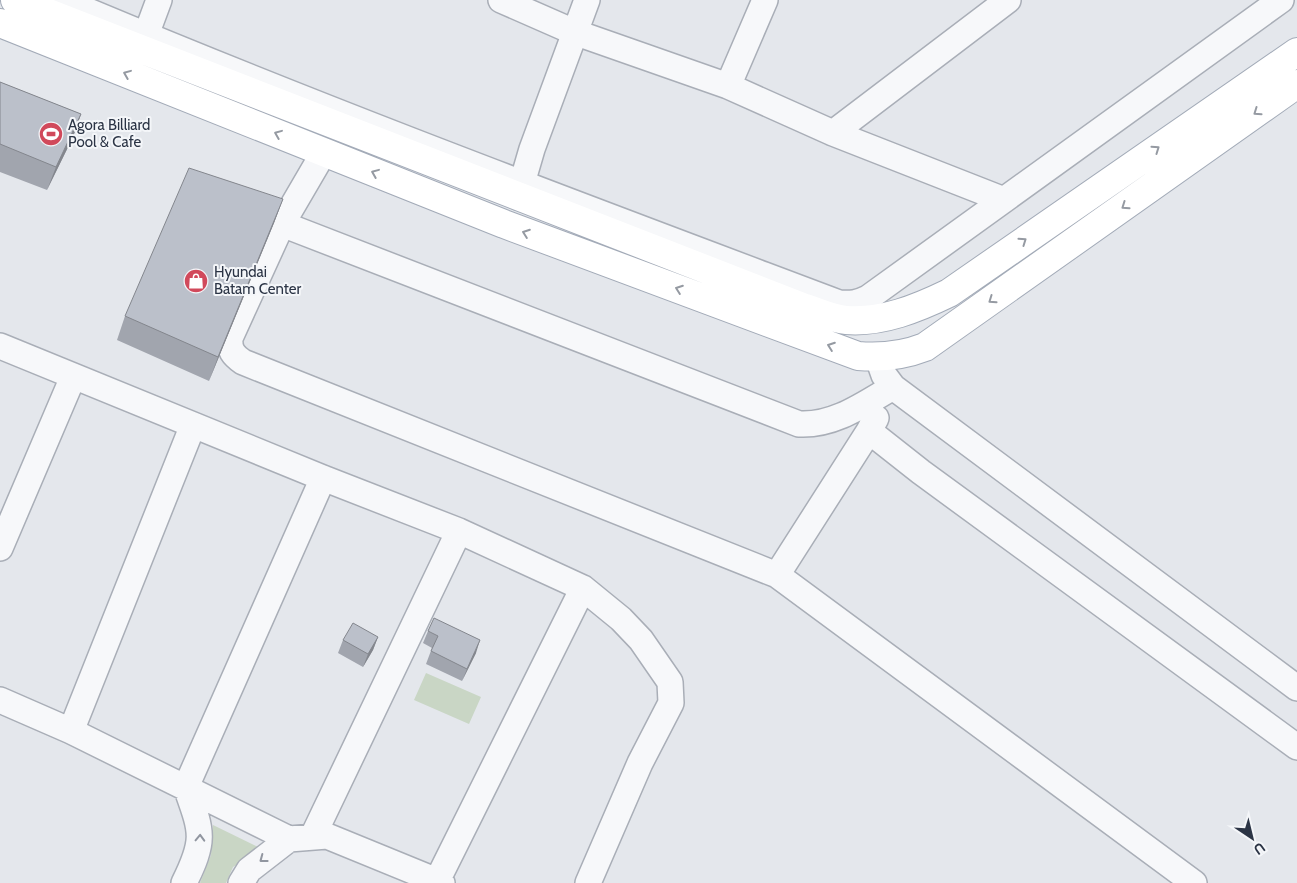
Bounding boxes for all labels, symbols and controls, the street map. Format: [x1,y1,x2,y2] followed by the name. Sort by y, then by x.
[124,69,132,79] one-way arrow
[1253,106,1263,115] one-way arrow
[68,116,150,151] place label: Agora Billiard Pool & Cafe
[38,121,64,147] sports icon: Agora Billiard Pool & Cafe
[275,130,283,140] one-way arrow
[1150,146,1160,155] one-way arrow
[372,168,380,178] one-way arrow
[1121,200,1130,209] one-way arrow
[523,229,531,239] one-way arrow
[1017,238,1026,247] one-way arrow
[214,263,301,298] place label: Hyundai Batam Center
[183,268,209,294] shop icon: Hyundai Batam Center
[675,285,684,295] one-way arrow
[988,294,998,303] one-way arrow
[827,342,836,352] one-way arrow
[1227,813,1277,863] north arrow
[195,833,205,841] one-way arrow
[1250,838,1269,859] text: U
[260,853,269,861] one-way arrow

